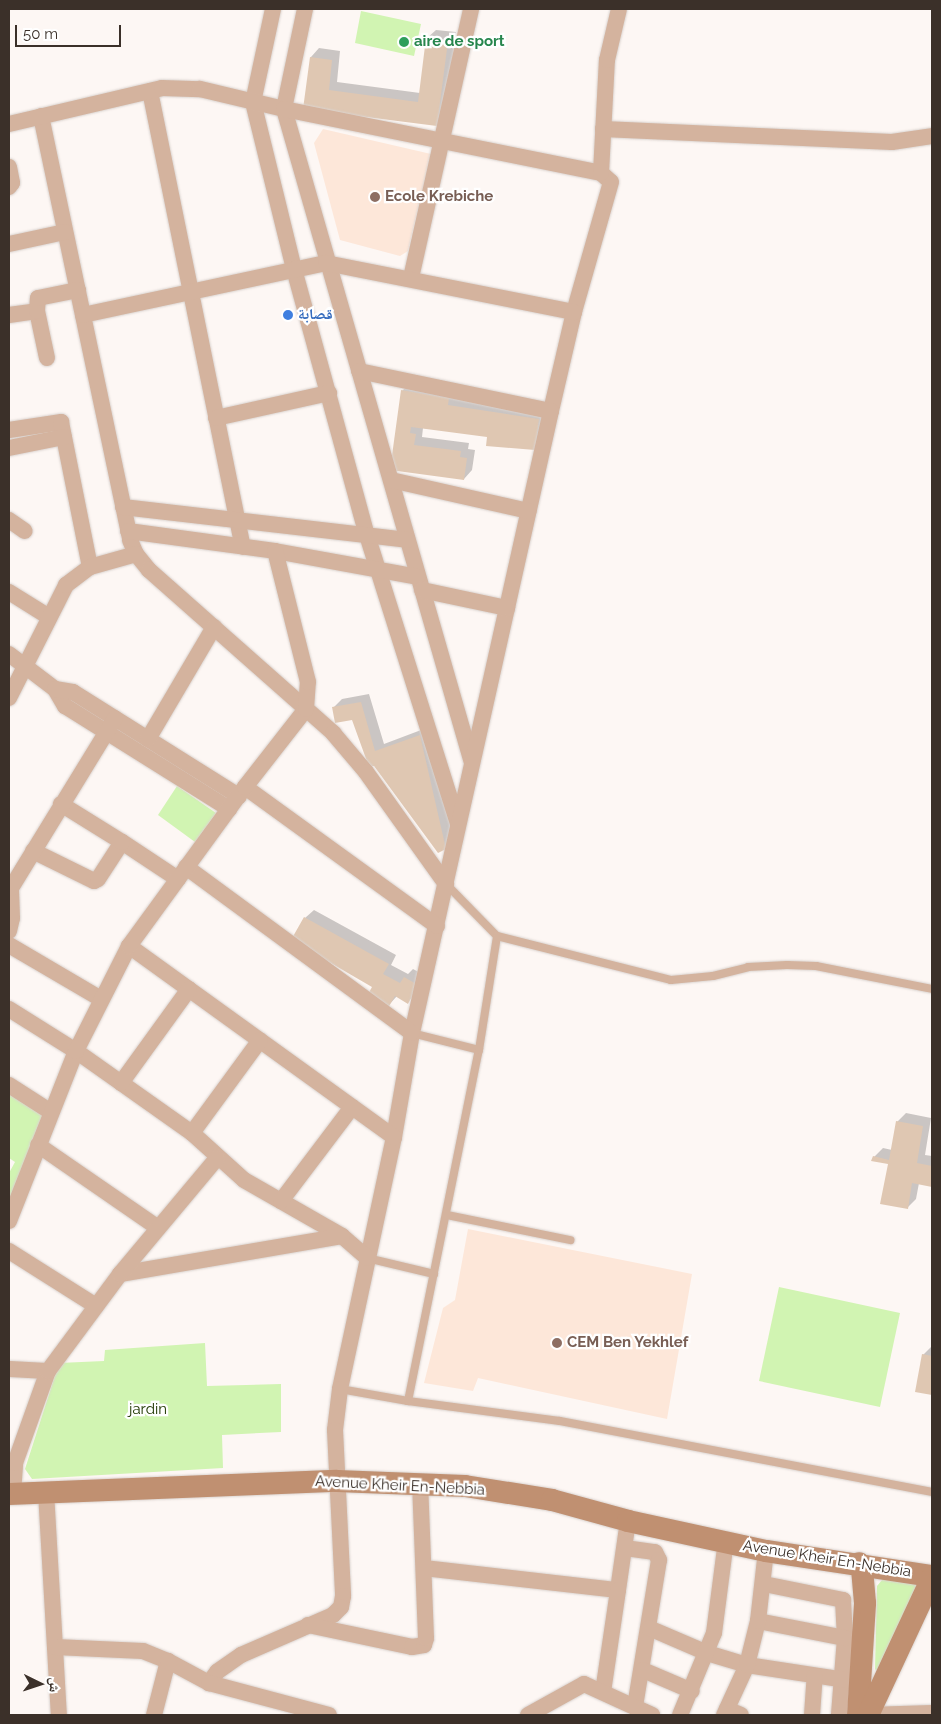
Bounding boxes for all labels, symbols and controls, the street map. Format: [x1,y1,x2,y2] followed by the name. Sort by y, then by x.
[18,15,124,47] scale bar
[23,25,58,43] text: 50 m
[414,33,505,51] place label: aire de sport
[398,36,410,48] marker: aire de sport
[385,188,493,206] place label: Ecole Krebiche
[369,191,381,203] marker: Ecole Krebiche
[298,306,333,324] place label: قصابة
[282,309,294,321] marker: قصابة
[567,1334,689,1352] place label: CEM Ben Yekhlef
[551,1337,563,1349] marker: CEM Ben Yekhlef
[129,1401,167,1419] park label: jardin
[314,1473,486,1499] street label: Avenue Kheir En-Nebbia
[741,1537,913,1581] street label: Avenue Kheir En-Nebbia
[15,1659,65,1709] north arrow
[46,1677,63,1693] text: ش

